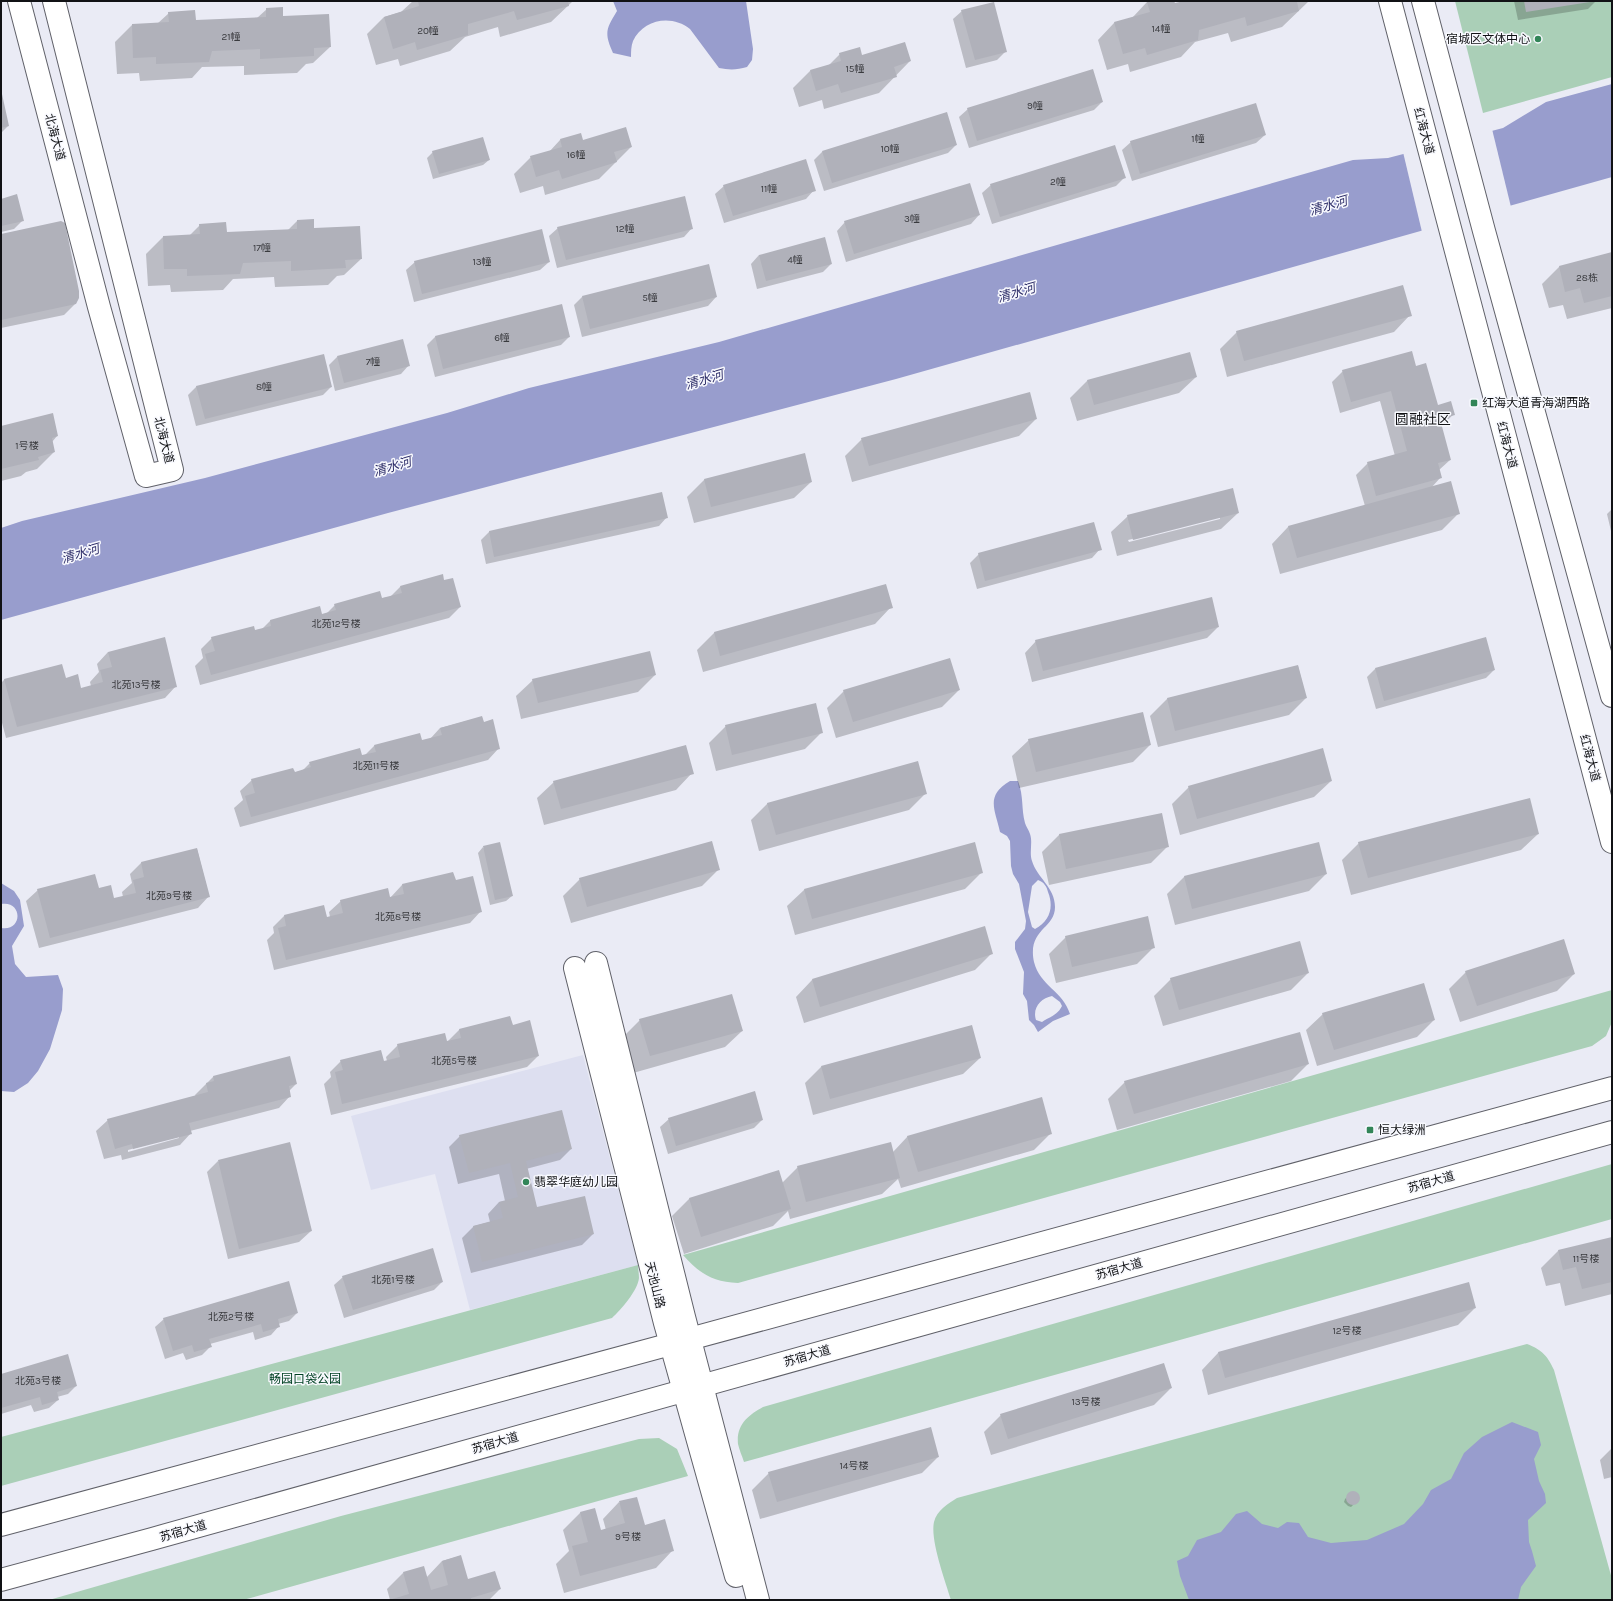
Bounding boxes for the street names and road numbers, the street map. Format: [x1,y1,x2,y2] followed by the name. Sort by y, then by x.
[1411,106,1437,156] street label: 红海大道
[42,112,68,162] street label: 北海大道
[151,415,177,465] street label: 北海大道
[1494,420,1520,470] street label: 红海大道
[1577,733,1603,783] street label: 红海大道
[1406,1169,1456,1195] street label: 苏宿大道
[1094,1256,1144,1282] street label: 苏宿大道
[642,1260,668,1310] street label: 天池山路
[782,1343,832,1369] street label: 苏宿大道
[470,1430,520,1456] street label: 苏宿大道
[158,1518,208,1544] street label: 苏宿大道

